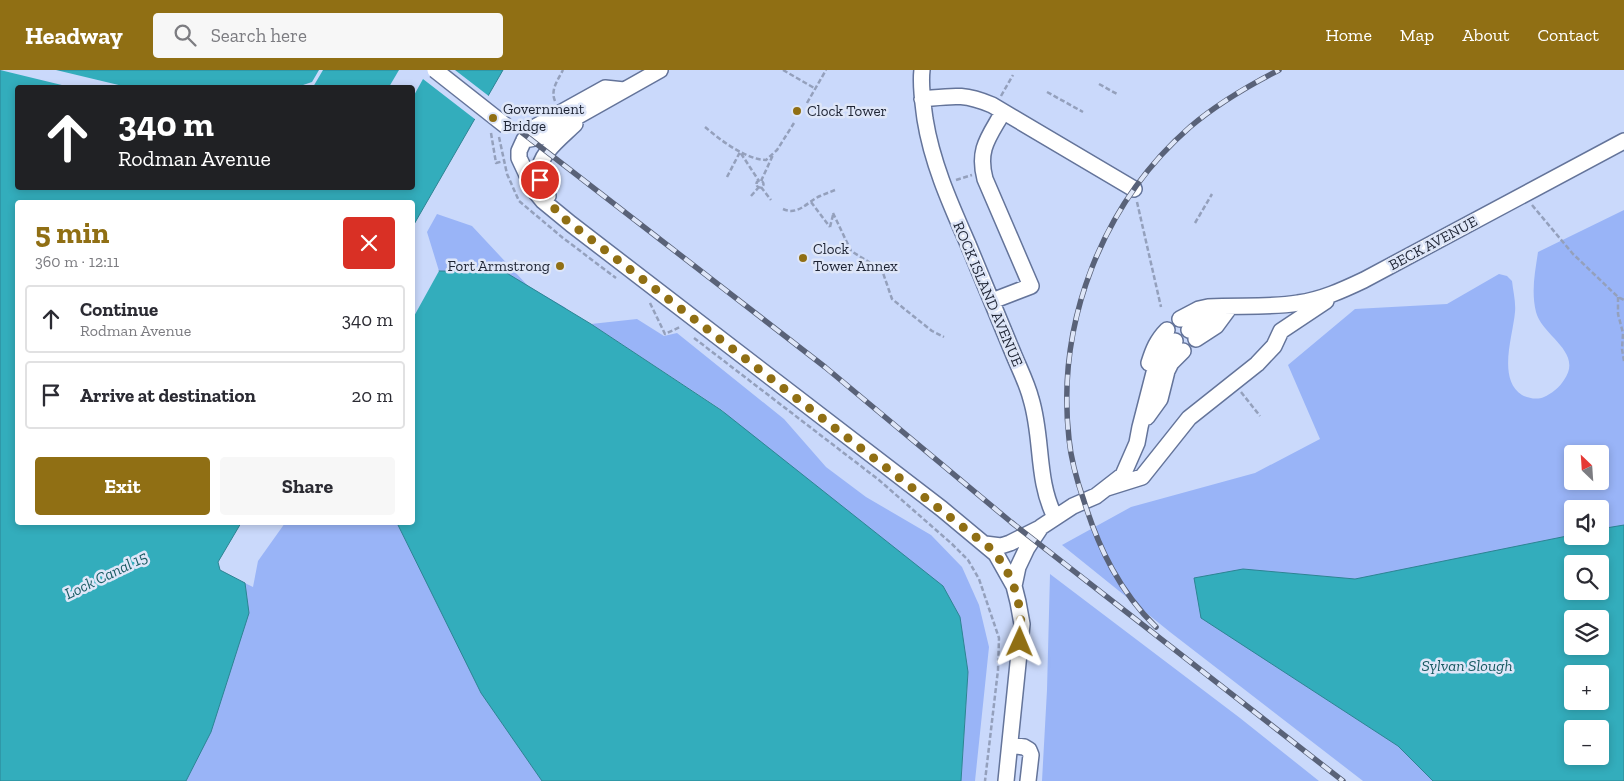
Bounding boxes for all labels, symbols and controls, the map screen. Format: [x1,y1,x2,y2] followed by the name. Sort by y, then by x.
[153,13,503,58] search box
[25,21,123,50] text: Headway
[171,21,199,49] icon: search
[211,24,307,47] text: Search here
[1325,24,1372,46] text: Home
[1400,24,1434,46] text: Map
[1462,24,1509,46] text: About
[1537,24,1599,46] text: Contact
[503,100,585,135] place label: Government Bridge
[807,102,887,120] place label: Clock Tower
[118,103,214,145] text: 340 m
[35,105,100,170] icon: ahead
[791,105,803,117] marker: Clock Tower
[487,112,499,124] marker: Government Bridge
[118,145,271,172] text: Rodman Avenue
[519,159,561,201] pin
[526,166,554,194] icon: arrive
[1386,212,1481,274] street label: BECK AVENUE
[35,215,109,251] text: 5 min
[343,217,395,269] button: close
[949,219,1027,369] street label: ROCK ISLAND AVENUE
[813,240,898,275] place label: Clock Tower Annex
[35,252,119,271] text: 360 m · 12:11
[797,252,809,264] marker: Clock Tower Annex
[448,257,550,275] place label: Fort Armstrong
[554,260,566,272] marker: Fort Armstrong
[80,298,158,321] text: Continue
[37,305,65,333] icon: ahead
[342,308,393,331] text: 340 m
[80,321,191,340] text: Rodman Avenue
[37,381,65,409] icon: arrive
[80,384,256,407] text: Arrive at destination
[352,384,393,407] text: 20 m
[1564,445,1609,490] north arrow
[1564,445,1609,765] map controls
[35,457,210,515] button: Exit
[220,457,395,515] button: Share
[1564,500,1609,545] button: sound
[62,547,150,603] water label: Lock Canal 15
[1564,555,1609,600] button: search
[1564,610,1609,655] button: layers
[993,615,1045,667] position arrow
[1421,656,1513,675] water label: Sylvan Slough
[1564,665,1609,710] button: +
[1564,720,1609,765] button: −

